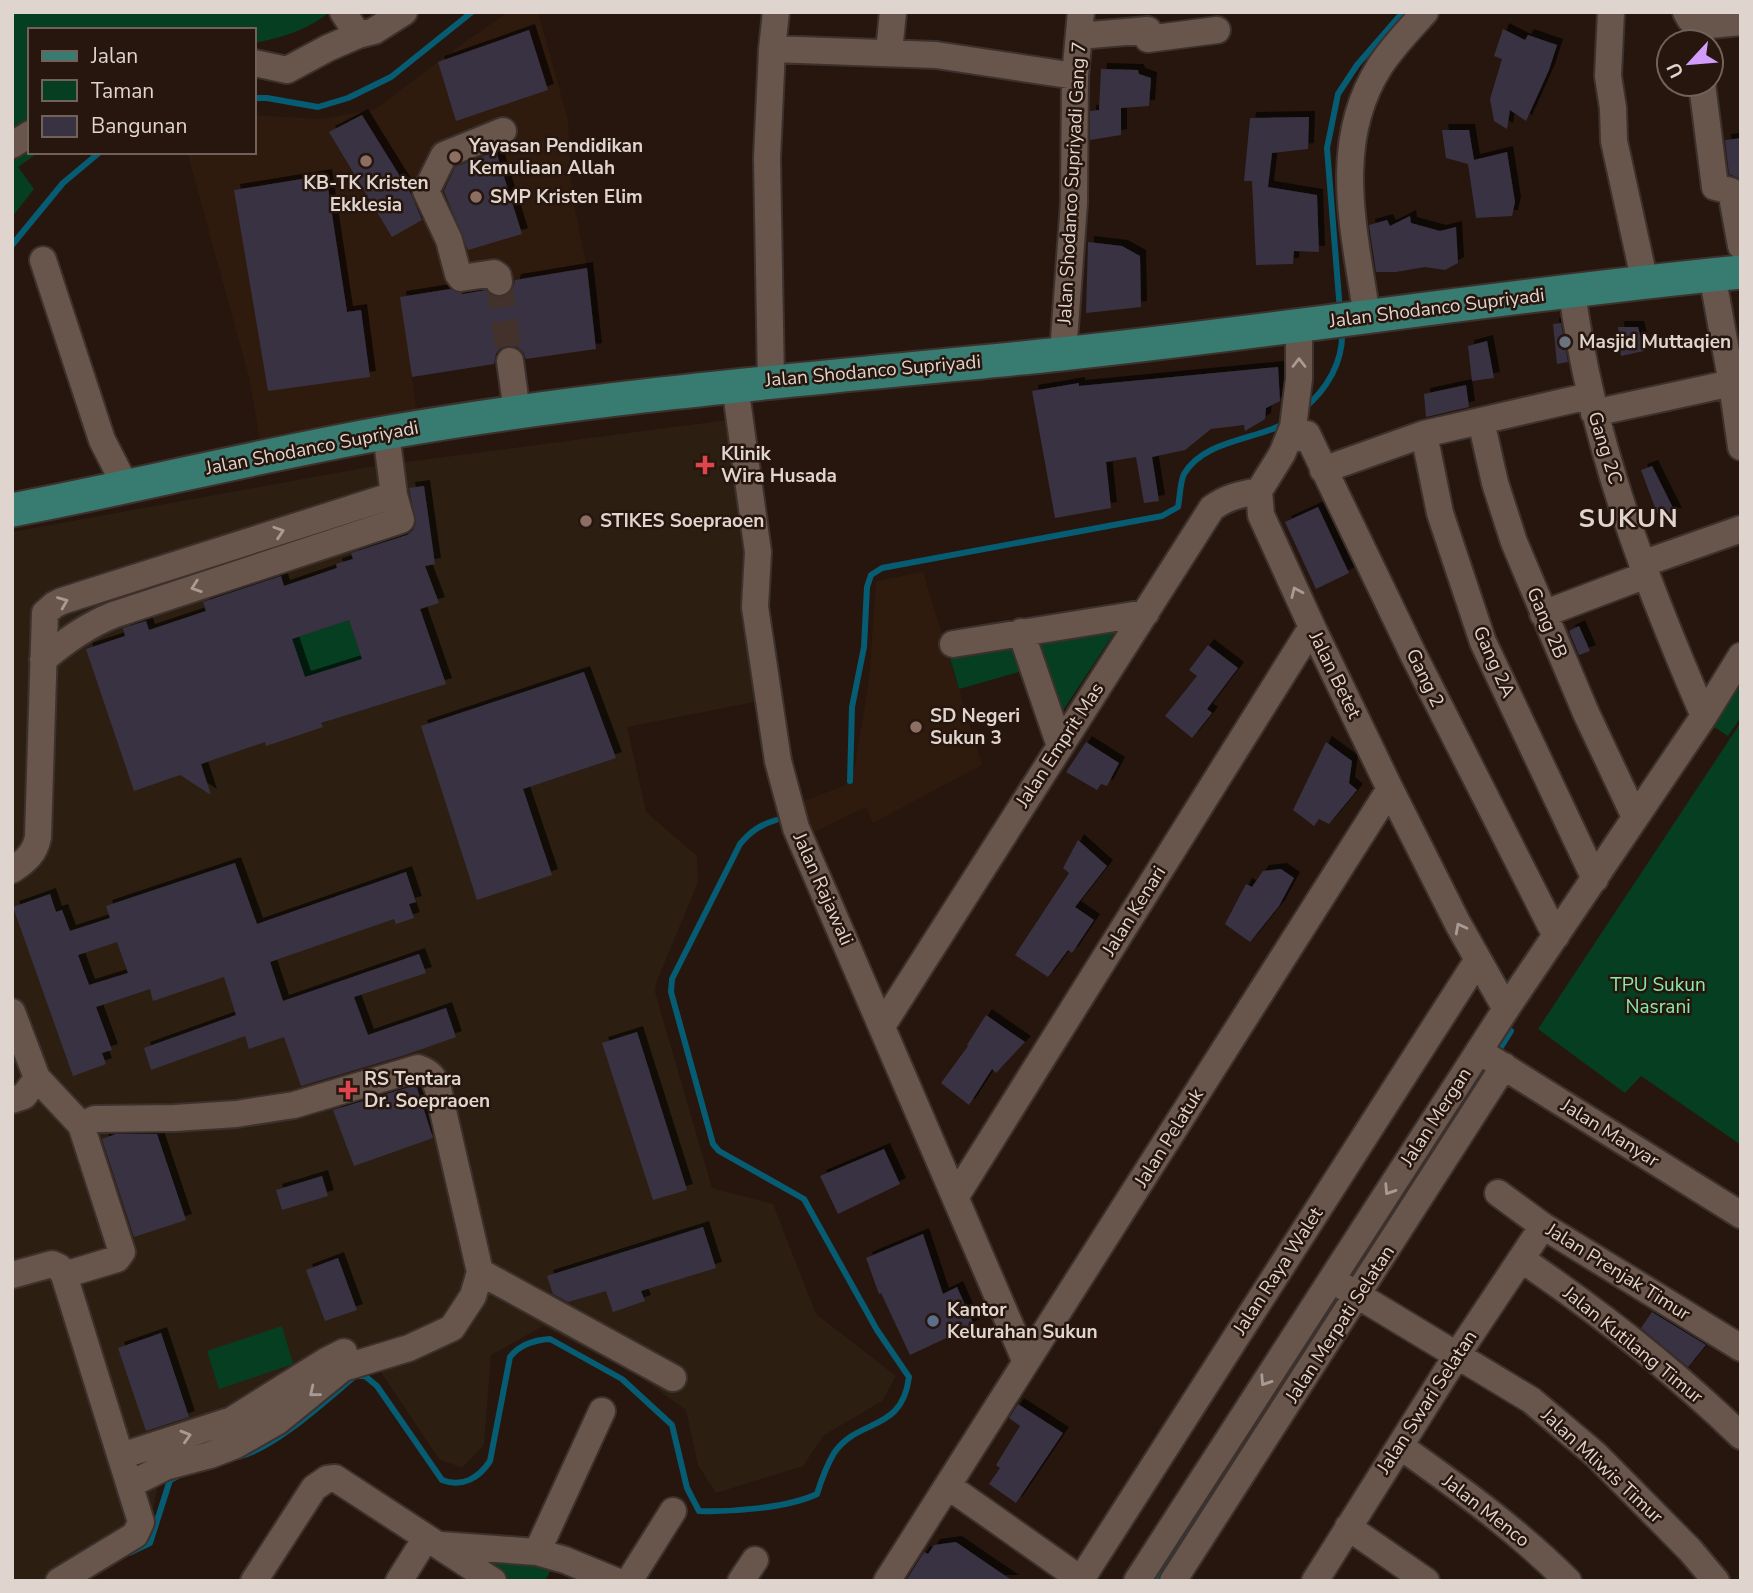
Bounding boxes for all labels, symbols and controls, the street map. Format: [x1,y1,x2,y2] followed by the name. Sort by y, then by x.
[28,28,256,154] legend
[1655,28,1725,98] north arrow
[1052,41,1092,326] street label: Jalan Shodanco Supriyadi Gang 7
[90,42,138,70] text: Jalan
[1661,58,1690,82] text: U
[91,77,154,105] text: Taman
[91,112,187,140] text: Bangunan
[468,133,643,181] place label: Yayasan Pendidikan Kemuliaan Allah
[447,149,463,165] marker: Yayasan Pendidikan Kemuliaan Allah
[358,153,374,169] marker: KB-TK Kristen Ekklesia
[303,170,429,218] place label: KB-TK Kristen Ekklesia
[490,184,643,210] place label: SMP Kristen Elim
[468,189,484,205] marker: SMP Kristen Elim
[1327,282,1546,334] street label: Jalan Shodanco Supriyadi
[1579,329,1731,355] place label: Masjid Muttaqien
[1557,334,1573,350] marker: Masjid Muttaqien
[763,349,982,393] street label: Jalan Shodanco Supriyadi
[1291,357,1307,368] one-way arrow
[1582,408,1628,488] street label: Gang 2C
[202,415,421,482] street label: Jalan Shodanco Supriyadi
[721,441,837,489] place label: Klinik Wira Husada
[695,455,715,475] marker: Klinik Wira Husada
[1578,501,1680,536] district label: SUKUN
[600,508,764,534] place label: STIKES Soepraoen
[578,513,594,529] marker: STIKES Soepraoen
[272,526,285,540] one-way arrow
[190,579,202,593] one-way arrow
[1520,583,1574,663] street label: Gang 2B
[1290,587,1304,599] one-way arrow
[56,597,68,611] one-way arrow
[1467,622,1521,702] street label: Gang 2A
[1302,626,1367,723] street label: Jalan Betet
[1400,644,1450,712] street label: Gang 2
[1009,677,1110,813] street label: Jalan Emprit Mas
[930,703,1020,751] place label: SD Negeri Sukun 3
[908,719,924,735] marker: SD Negeri Sukun 3
[786,828,859,949] street label: Jalan Rajawali
[1096,861,1172,962] street label: Jalan Kenari
[1455,923,1468,936] one-way arrow
[1610,972,1706,1020] park label: TPU Sukun Nasrani
[1394,1063,1478,1172] street label: Jalan Mergan
[364,1066,490,1114] place label: RS Tentara Dr. Soepraoen
[338,1080,358,1100] marker: RS Tentara Dr. Soepraoen
[1128,1083,1210,1193] street label: Jalan Pelatuk
[1555,1092,1664,1174] street label: Jalan Manyar
[1384,1182,1397,1195] one-way arrow
[1227,1202,1329,1341] street label: Jalan Raya Walet
[1540,1217,1695,1327] street label: Jalan Prenjak Timur
[1279,1240,1401,1409] street label: Jalan Merpati Selatan
[1557,1280,1709,1410] street label: Jalan Kutilang Timur
[947,1297,1098,1345] place label: Kantor Kelurahan Sukun
[925,1313,941,1329] marker: Kantor Kelurahan Sukun
[1370,1325,1483,1480] street label: Jalan Swari Selatan
[1261,1373,1274,1386] one-way arrow
[309,1384,322,1396] one-way arrow
[1535,1402,1669,1529] street label: Jalan Mliwis Timur
[179,1430,191,1444] one-way arrow
[1436,1468,1535,1553] street label: Jalan Menco

